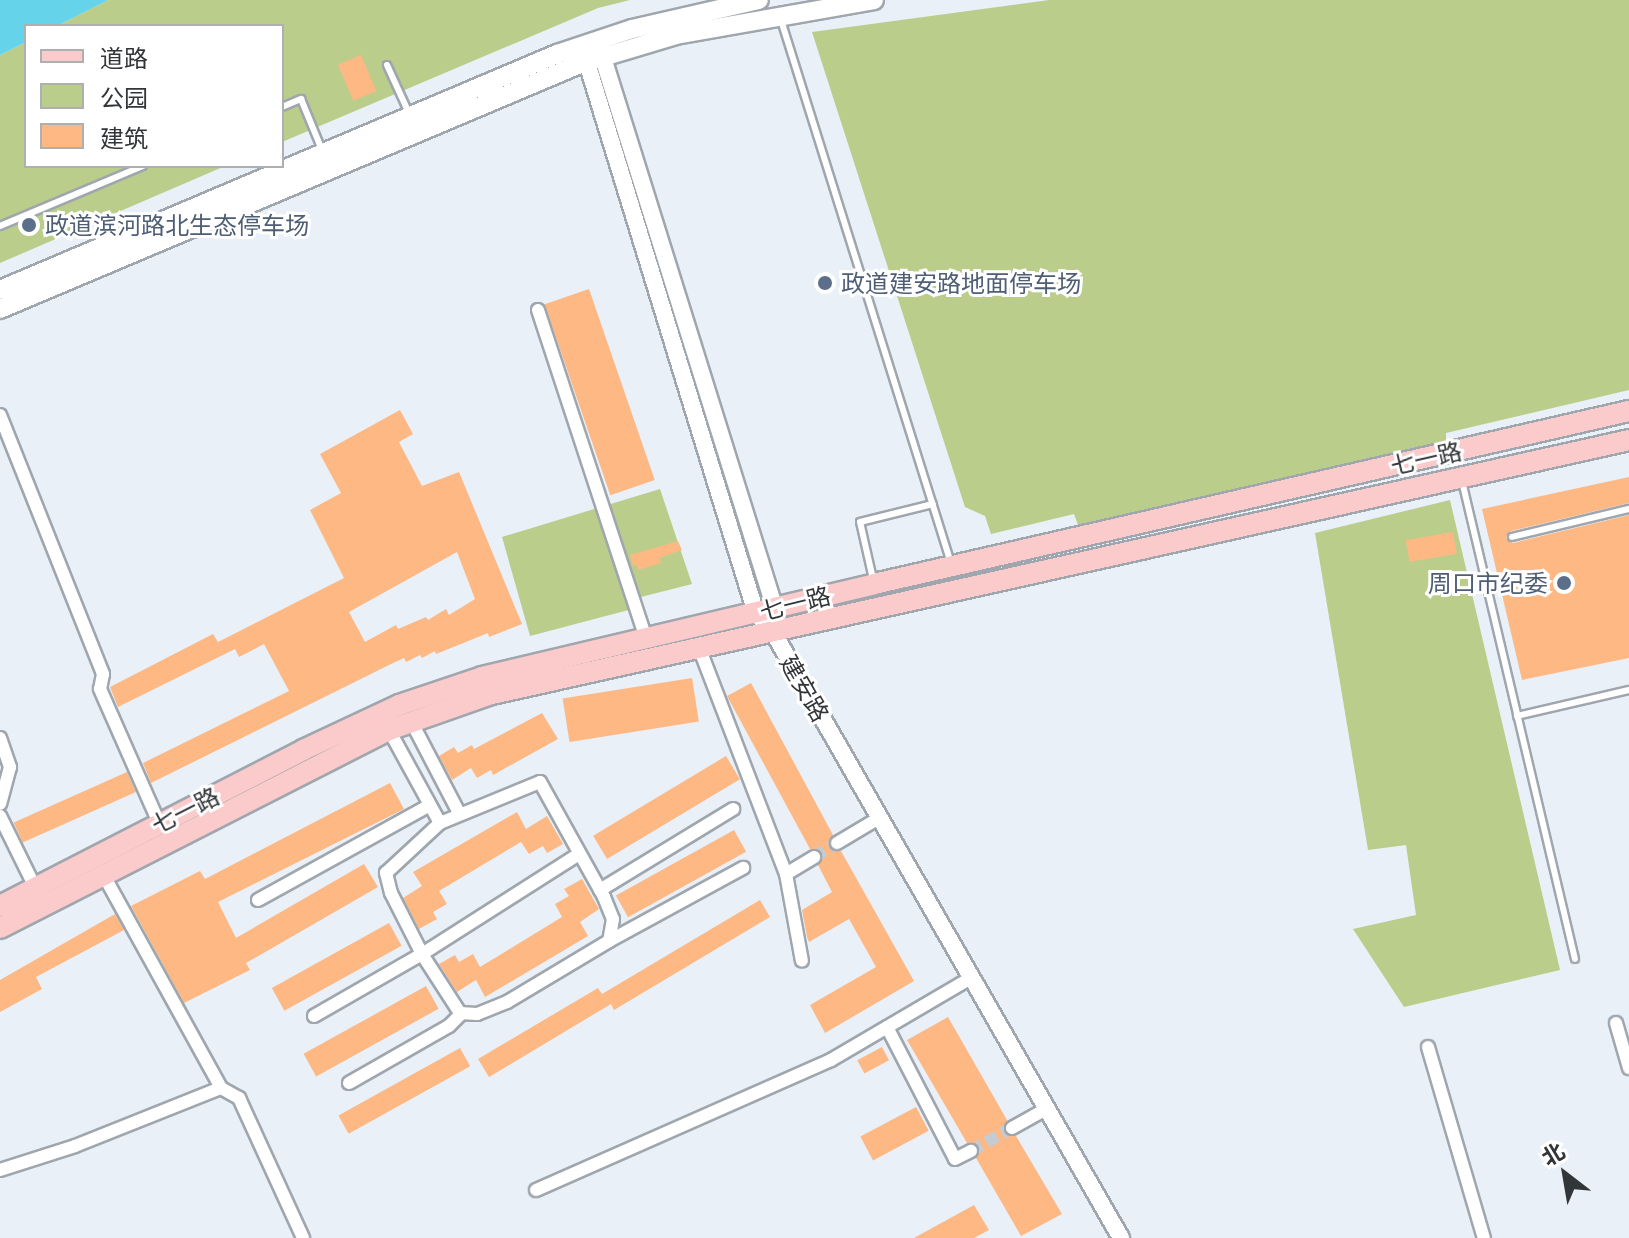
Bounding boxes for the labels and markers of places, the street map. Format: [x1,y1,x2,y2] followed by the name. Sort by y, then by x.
[45,211,309,239] place label: 政道滨河路北生态停车场
[20,216,38,234] marker: 政道滨河路北生态停车场
[841,269,1081,297] place label: 政道建安路地面停车场
[816,274,834,292] marker: 政道建安路地面停车场
[1428,569,1548,597] place label: 周口市纪委
[1555,574,1573,592] marker: 周口市纪委

